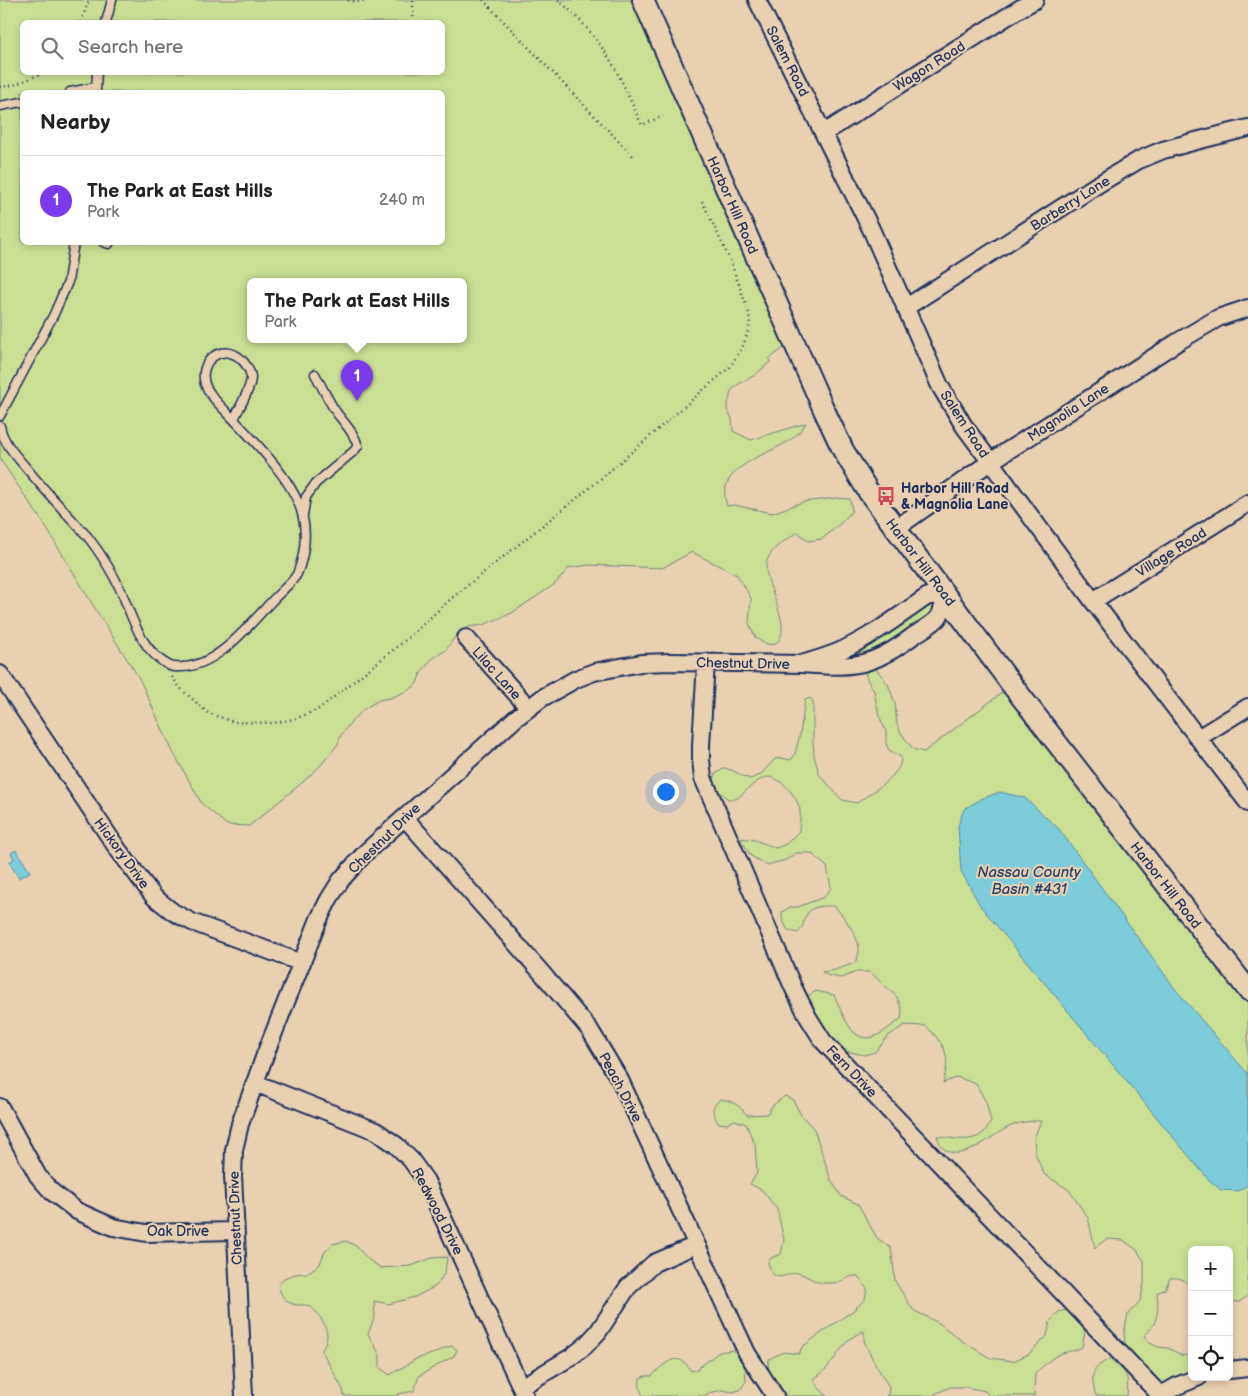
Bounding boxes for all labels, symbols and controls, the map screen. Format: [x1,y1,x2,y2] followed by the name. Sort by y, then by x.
[20,20,445,75] search box
[763,23,813,99] street label: Salem Road
[38,34,66,62] icon: search
[78,36,183,59] text: Search here
[890,38,968,95] street label: Wagon Road
[40,110,110,135] text: Nearby
[703,154,762,257] street label: Harbor Hill Road
[1027,172,1113,235] street label: Barberry Lane
[87,180,273,203] text: The Park at East Hills
[53,191,59,210] text: 1
[379,191,425,210] text: 240 m
[87,203,119,222] text: Park
[247,278,467,343] popup
[264,290,450,313] text: The Park at East Hills
[264,313,296,332] text: Park
[341,360,373,401] pin: 1
[1024,380,1112,445] street label: Magnolia Lane
[937,387,993,461] street label: Salem Road
[901,480,1009,513] place label: Harbor Hill Road & Magnolia Lane
[875,485,897,507] bus stop icon: Harbor Hill Road & Magnolia Lane
[882,515,959,609] street label: Harbor Hill Road
[1133,524,1210,581] street label: Village Road
[468,643,525,703] street label: Lilac Lane
[696,654,790,673] street label: Chestnut Drive
[653,779,679,805] your location
[345,800,424,877] street label: Chestnut Drive
[90,815,153,892] street label: Hickory Drive
[1127,839,1205,932] street label: Harbor Hill Road
[977,863,1082,899] water label: Nassau County Basin #431
[823,1042,881,1101] street label: Fern Drive
[595,1050,646,1125] street label: Peach Drive
[408,1165,467,1258] street label: Redwood Drive
[225,1171,246,1265] street label: Chestnut Drive
[147,1223,209,1240] street label: Oak Drive
[1188,1246,1233,1381] map controls
[1188,1246,1233,1291] button: +
[1188,1291,1233,1336] button: −
[1188,1336,1233,1381] button: locate

